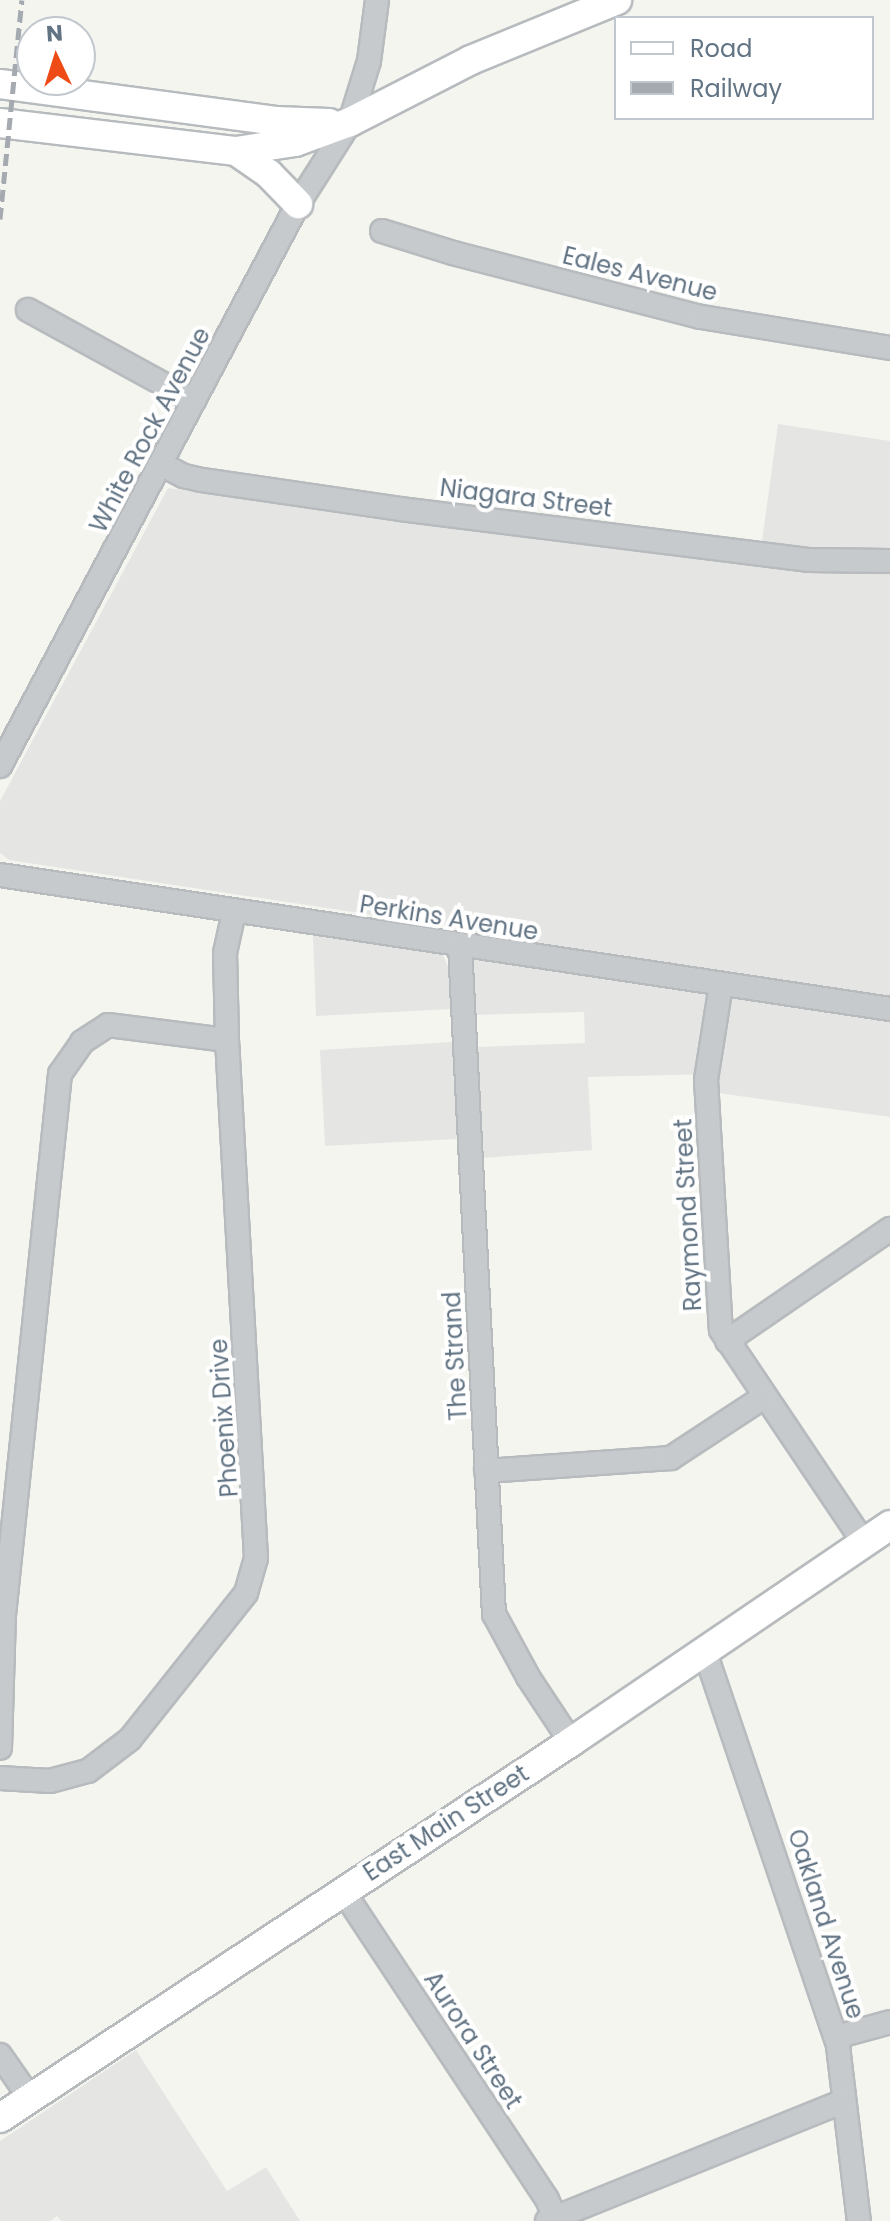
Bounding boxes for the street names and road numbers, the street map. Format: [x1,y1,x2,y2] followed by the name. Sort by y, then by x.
[560,241,720,307] street label: Eales Avenue
[84,323,216,537] street label: White Rock Avenue
[438,473,614,523] street label: Niagara Street
[358,890,540,946] street label: Perkins Avenue
[669,1118,707,1312] street label: Raymond Street
[437,1291,473,1421] street label: The Strand
[204,1338,244,1498] street label: Phoenix Drive
[358,1759,534,1887] street label: East Main Street
[782,1826,870,2022] street label: Oakland Avenue
[418,1966,528,2114] street label: Aurora Street

